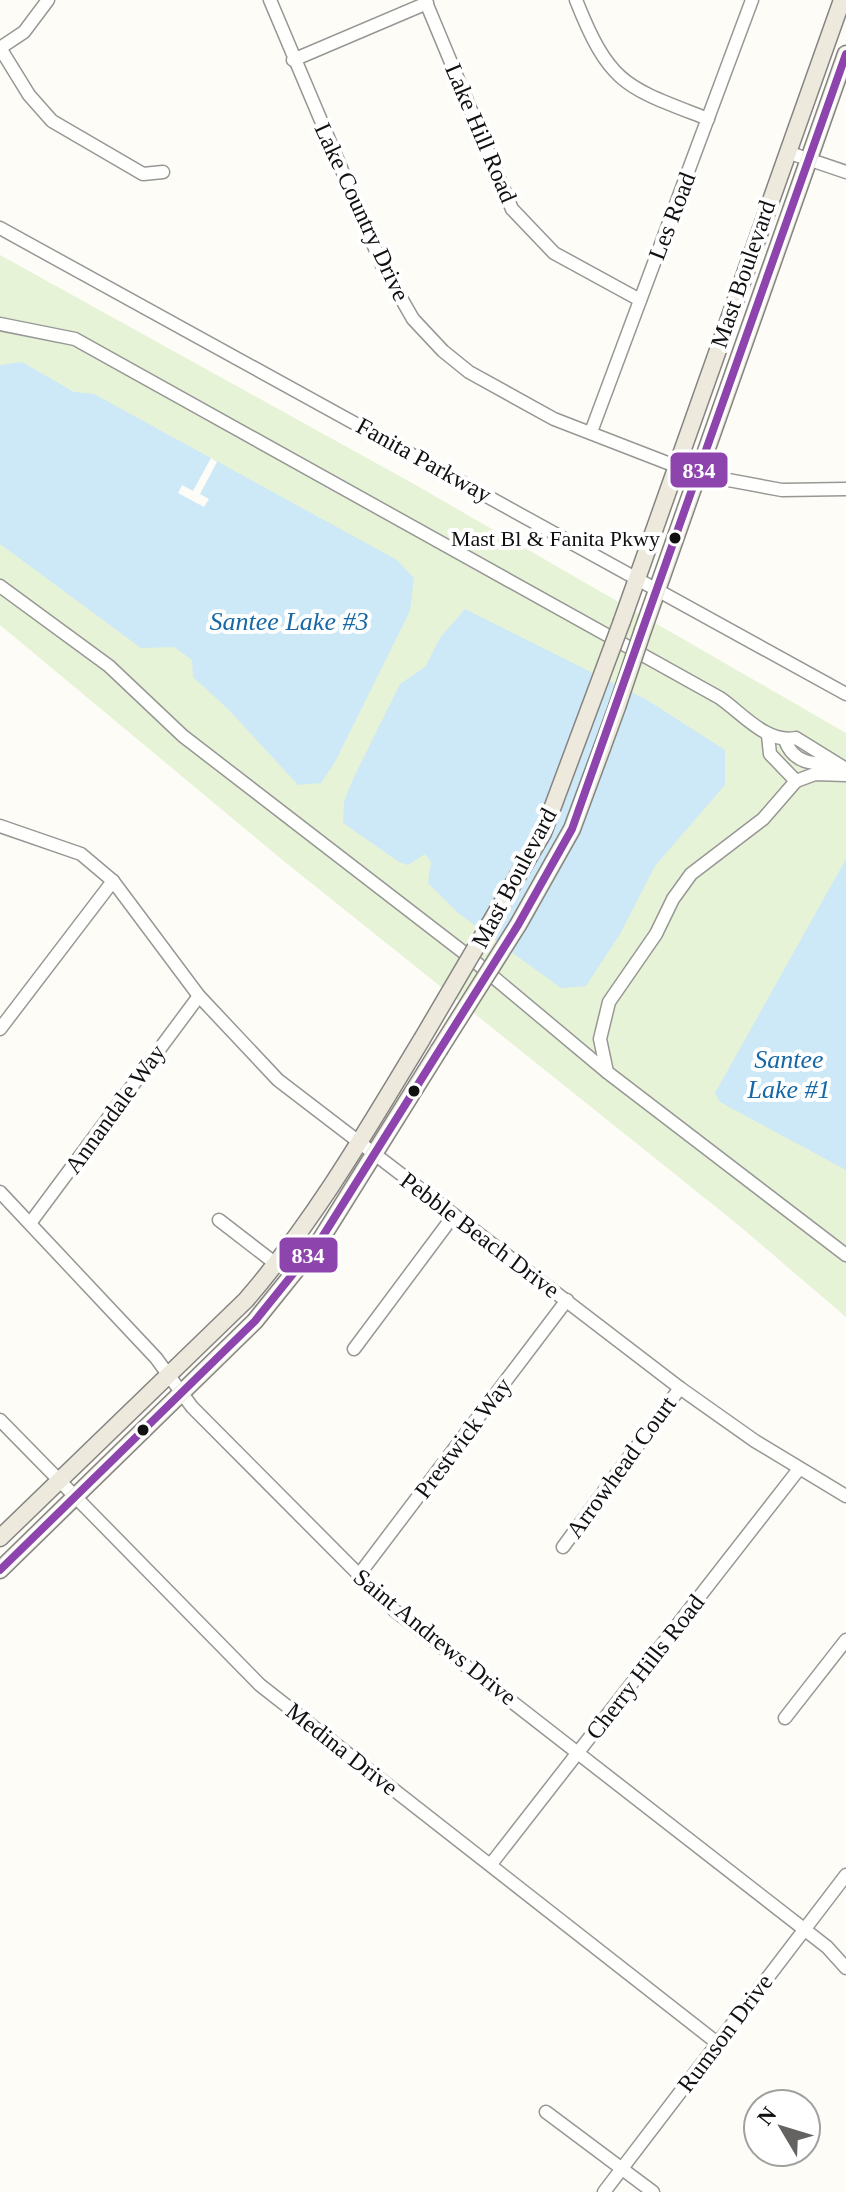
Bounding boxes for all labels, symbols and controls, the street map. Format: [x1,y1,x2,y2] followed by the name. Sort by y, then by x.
[440,60,522,206] street label: Lake Hill Road
[309,119,415,305] street label: Lake Country Drive
[644,169,700,263] street label: Les Road
[706,197,780,351] street label: Mast Boulevard
[352,412,496,508] street label: Fanita Parkway
[669,451,729,489] line badge: 834
[683,458,716,483] text: 834
[451,526,660,551] place label: Mast Bl & Fanita Pkwy
[667,530,683,546] marker: Mast Bl & Fanita Pkwy
[210,607,368,636] water label: Santee Lake #3
[466,804,562,952] street label: Mast Boulevard
[60,1040,170,1178] street label: Annandale Way
[746,1045,831,1104] water label: Santee Lake #1
[406,1083,422,1099] unlabelled marker
[396,1167,564,1303] street label: Pebble Beach Drive
[278,1236,339,1274] line badge: 834
[292,1243,325,1268] text: 834
[409,1373,517,1503] street label: Prestwick Way
[561,1391,681,1543] street label: Arrowhead Court
[135,1422,151,1438] unlabelled marker
[349,1564,521,1710] street label: Saint Andrews Drive
[581,1590,709,1744] street label: Cherry Hills Road
[281,1698,403,1800] street label: Medina Drive
[672,1969,778,2097] street label: Rumson Drive
[742,2088,822,2168] north arrow
[752,2102,781,2130] text: N

